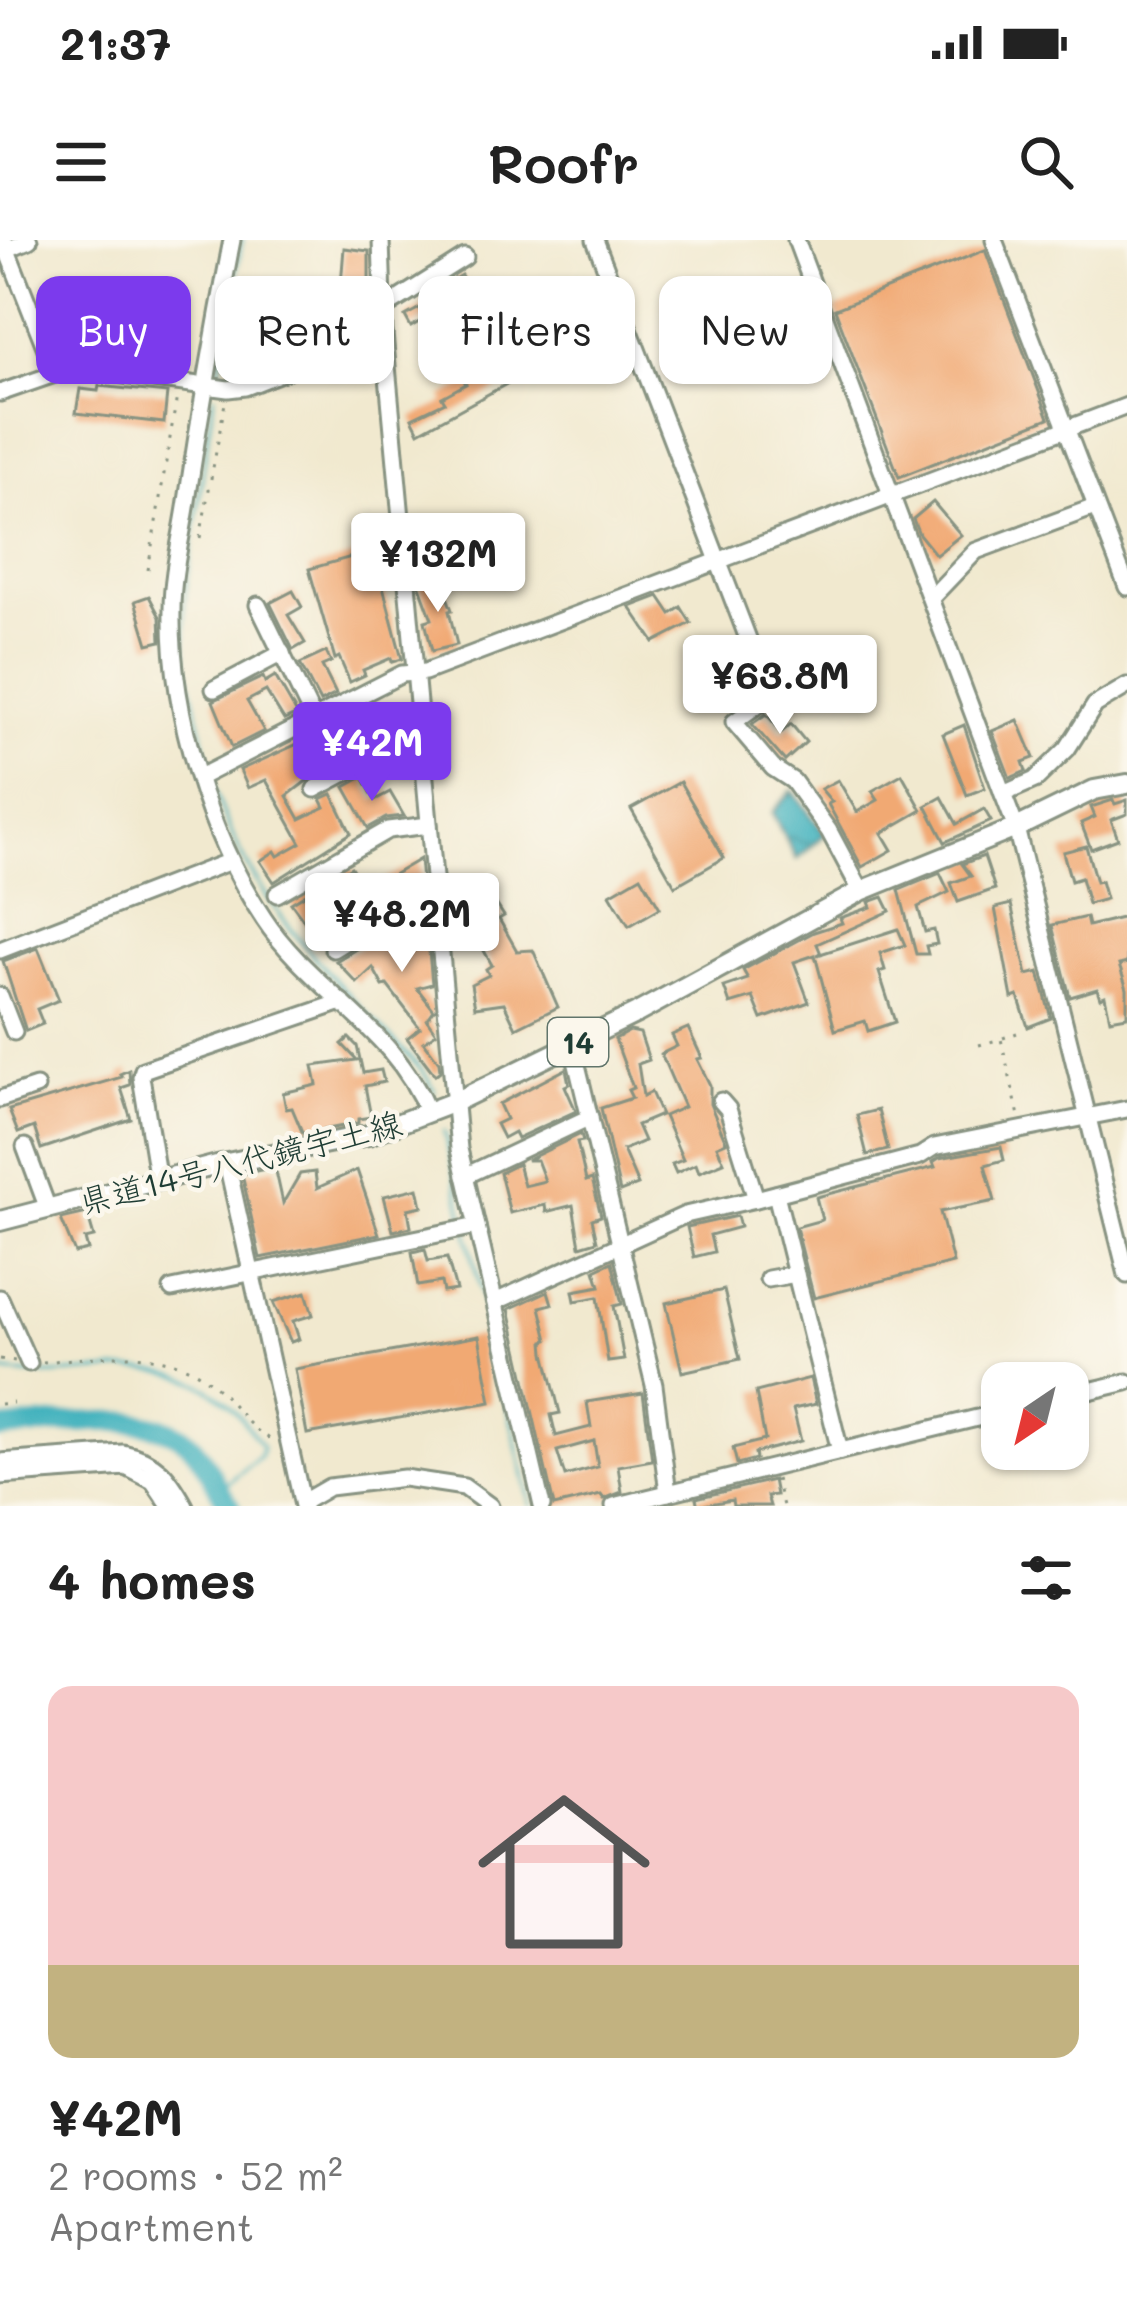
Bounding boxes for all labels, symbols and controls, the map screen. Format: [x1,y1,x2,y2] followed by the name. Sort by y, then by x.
[60,13,171,71] text: 21:37
[488,127,639,198] text: Roofr
[48,129,114,195] icon: menu
[1013,129,1079,195] icon: search
[36,276,191,384] chip: Buy
[215,276,394,384] chip: Rent
[418,276,635,384] chip: Filters
[659,276,832,384] chip: New
[354,513,522,615] pin: ¥132M
[378,526,498,577] text: ¥132M
[682,635,878,737] pin: ¥63.8M
[710,648,850,699] text: ¥63.8M
[301,702,443,804] pin: ¥42M
[320,715,424,766] text: ¥42M
[304,873,500,975] pin: ¥48.2M
[332,886,472,937] text: ¥48.2M
[548,1018,608,1066] road number: 14
[74,1100,406,1222] street label: 県道14号八代鏡宇土線
[981,1362,1089,1470] north arrow
[981,1362,1089,1470] map controls
[48,1545,256,1612] text: 4 homes
[1013,1545,1079,1611] icon: filters
[456,1764,672,1980] icon: home
[48,2082,184,2149] text: ¥42M
[48,2149,343,2200] text: 2 rooms · 52 m²
[48,2200,254,2251] text: Apartment

